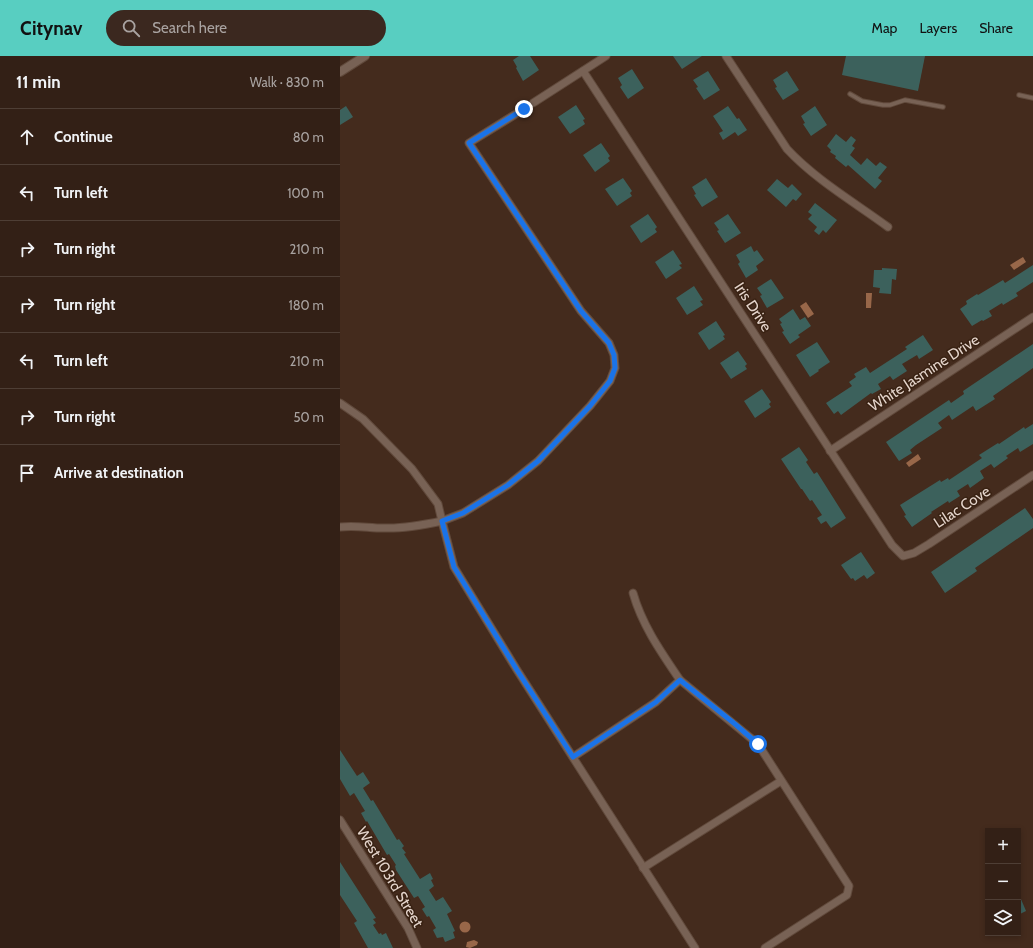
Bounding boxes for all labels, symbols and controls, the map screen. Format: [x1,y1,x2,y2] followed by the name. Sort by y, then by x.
[106,10,386,46] search box
[20,17,82,40] text: Citynav
[120,17,142,39] icon: search
[152,19,227,37] text: Search here
[872,19,897,37] text: Map
[919,19,957,37] text: Layers
[979,19,1013,37] text: Share
[16,72,61,92] text: 11 min
[250,74,324,90] text: Walk · 830 m
[515,100,533,118] route end
[16,126,38,148] icon: ahead
[54,128,113,146] text: Continue
[293,129,324,145] text: 80 m
[16,182,38,204] icon: left
[54,184,108,202] text: Turn left
[287,185,324,201] text: 100 m
[16,238,38,260] icon: right
[54,240,115,258] text: Turn right
[290,241,324,257] text: 210 m
[731,279,776,335] street label: Iris Drive
[16,294,38,316] icon: right
[54,296,115,314] text: Turn right
[288,297,324,313] text: 180 m
[865,330,983,415] street label: White Jasmine Drive
[16,350,38,372] icon: left
[54,352,108,370] text: Turn left
[290,353,324,369] text: 210 m
[16,406,38,428] icon: right
[54,408,115,426] text: Turn right
[294,409,324,425] text: 50 m
[16,462,38,484] icon: arrive
[54,464,184,482] text: Arrive at destination
[930,482,994,532] street label: Lilac Cove
[749,735,767,753] route start
[353,823,427,931] street label: West 103rd Street
[985,828,1021,936] map controls
[985,828,1021,864] button: +
[985,864,1021,900] button: −
[985,900,1021,936] button: layers

